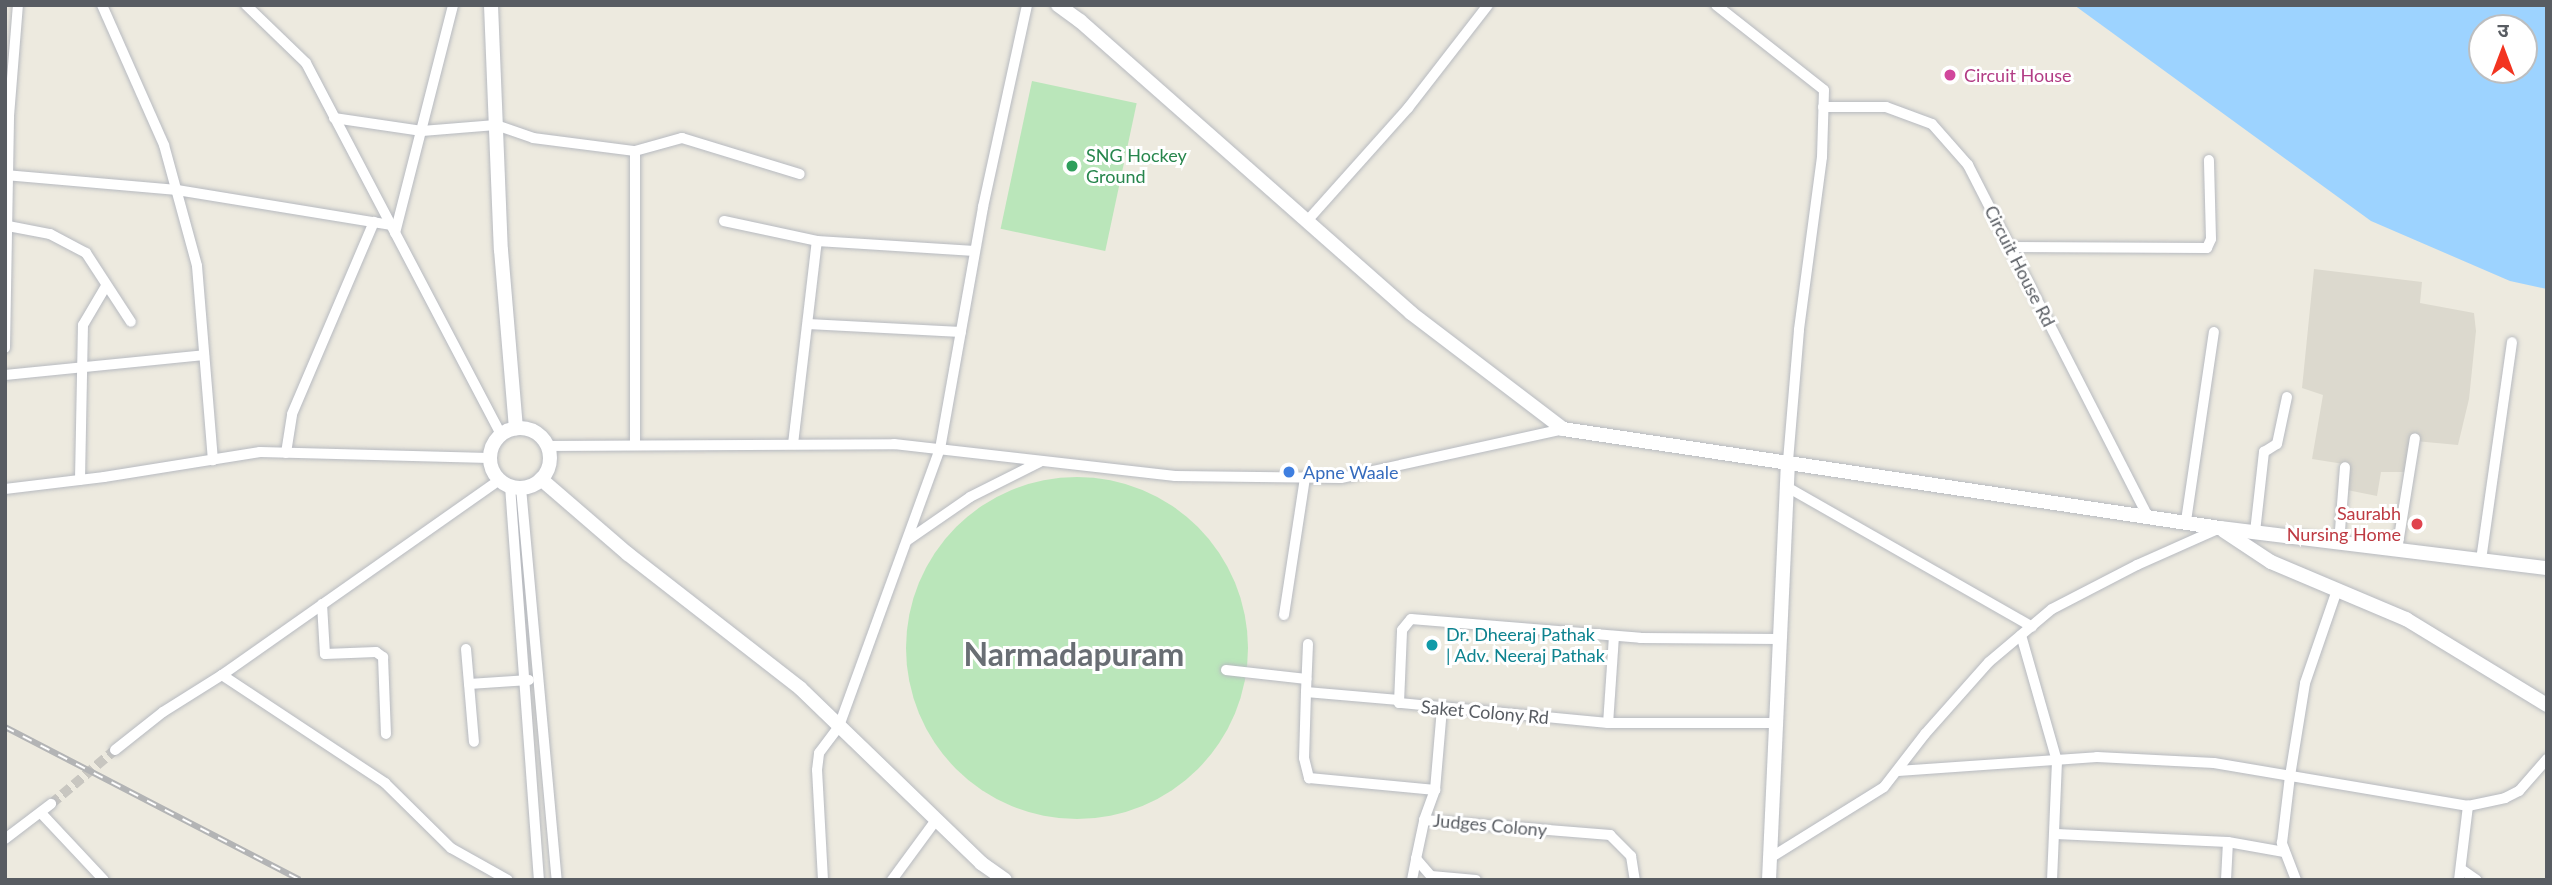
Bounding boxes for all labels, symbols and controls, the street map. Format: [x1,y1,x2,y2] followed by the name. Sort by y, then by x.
[2468,14,2538,84] north arrow
[2497,18,2509,41] text: उ
[1964,64,2072,86] place label: Circuit House
[1942,67,1958,83] marker: Circuit House
[1086,145,1187,188] place label: SNG Hockey Ground
[1064,158,1080,174] marker: SNG Hockey Ground
[1980,202,2060,330] street label: Circuit House Rd
[1303,461,1399,483] place label: Apne Waale
[1281,464,1297,480] marker: Apne Waale
[2287,503,2401,546] place label: Saurabh Nursing Home
[2407,514,2427,534] marker: Saurabh Nursing Home
[1446,624,1605,666] place label: Dr. Dheeraj Pathak | Adv. Neeraj Pathak
[964,635,1184,673] district label: Narmadapuram
[1424,637,1440,653] marker: Dr. Dheeraj Pathak | Adv. Neeraj Pathak
[1420,696,1550,728] street label: Saket Colony Rd
[1432,809,1548,841] street label: Judges Colony

